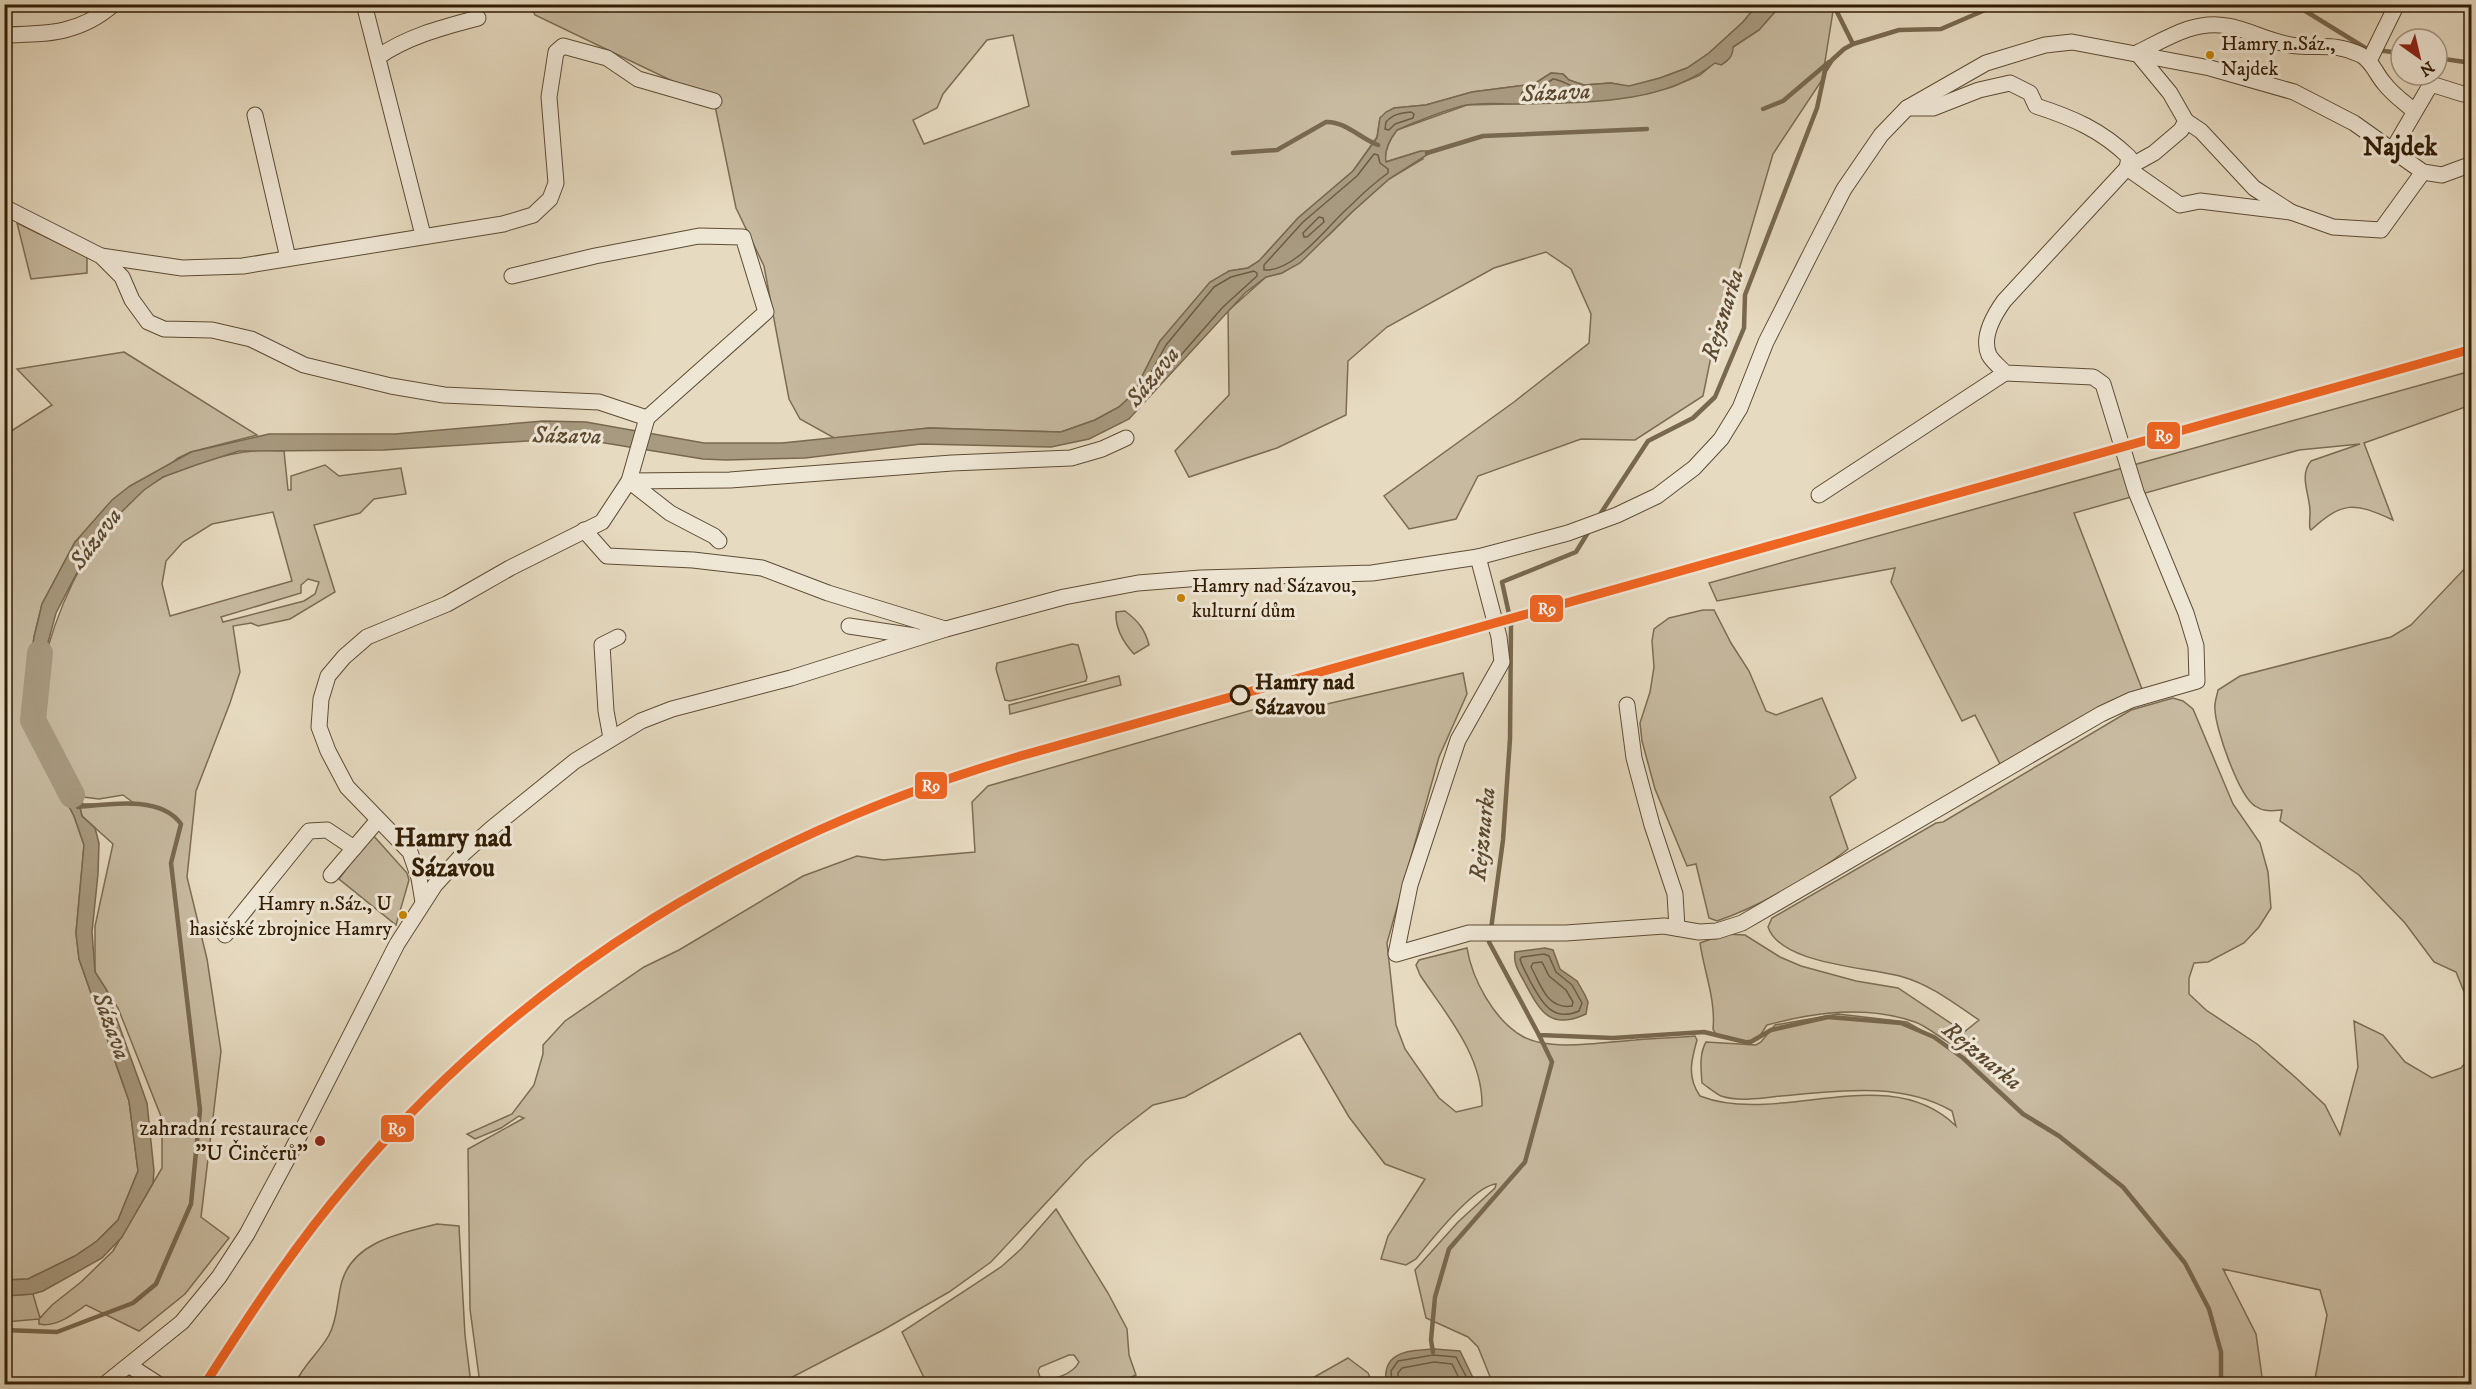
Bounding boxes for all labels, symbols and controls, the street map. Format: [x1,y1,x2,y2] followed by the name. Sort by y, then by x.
[2389,27,2449,87] north arrow
[2221,32,2336,82] place label: Hamry n.Sáz., Najdek
[2204,49,2216,61] marker: Hamry n.Sáz., Najdek
[2416,57,2438,81] text: N
[1520,76,1591,110] water label: Sázava
[2363,131,2438,164] district label: Najdek
[1695,266,1751,365] water label: Rejznarka
[1119,341,1186,414] water label: Sázava
[531,420,602,452] water label: Sázava
[2146,421,2181,450] line badge: R9
[2155,426,2173,446] text: R9
[63,502,129,576] water label: Sázava
[1192,574,1356,624] place label: Hamry nad Sázavou, kulturní dům
[1175,592,1187,604] marker: Hamry nad Sázavou, kulturní dům
[1529,594,1564,623] line badge: R9
[1538,599,1556,619] text: R9
[1255,669,1356,721] place label: Hamry nad Sázavou
[1230,685,1250,705] marker: Hamry nad Sázavou
[914,771,948,800] line badge: R9
[922,776,940,796] text: R9
[1463,786,1503,883] water label: Rejznarka
[394,822,513,885] district label: Hamry nad Sázavou
[190,892,393,942] place label: Hamry n.Sáz., U hasičské zbrojnice Hamry
[397,909,409,921] marker: Hamry n.Sáz., U hasičské zbrojnice Hamry
[85,987,137,1064] water label: Sázava
[1935,1014,2028,1097] water label: Rejznarka
[380,1114,415,1143] line badge: R9
[139,1115,308,1167] place label: zahradní restaurace "U Činčerů"
[388,1119,406,1139] text: R9
[313,1134,327,1148] marker: zahradní restaurace "U Činčerů"

